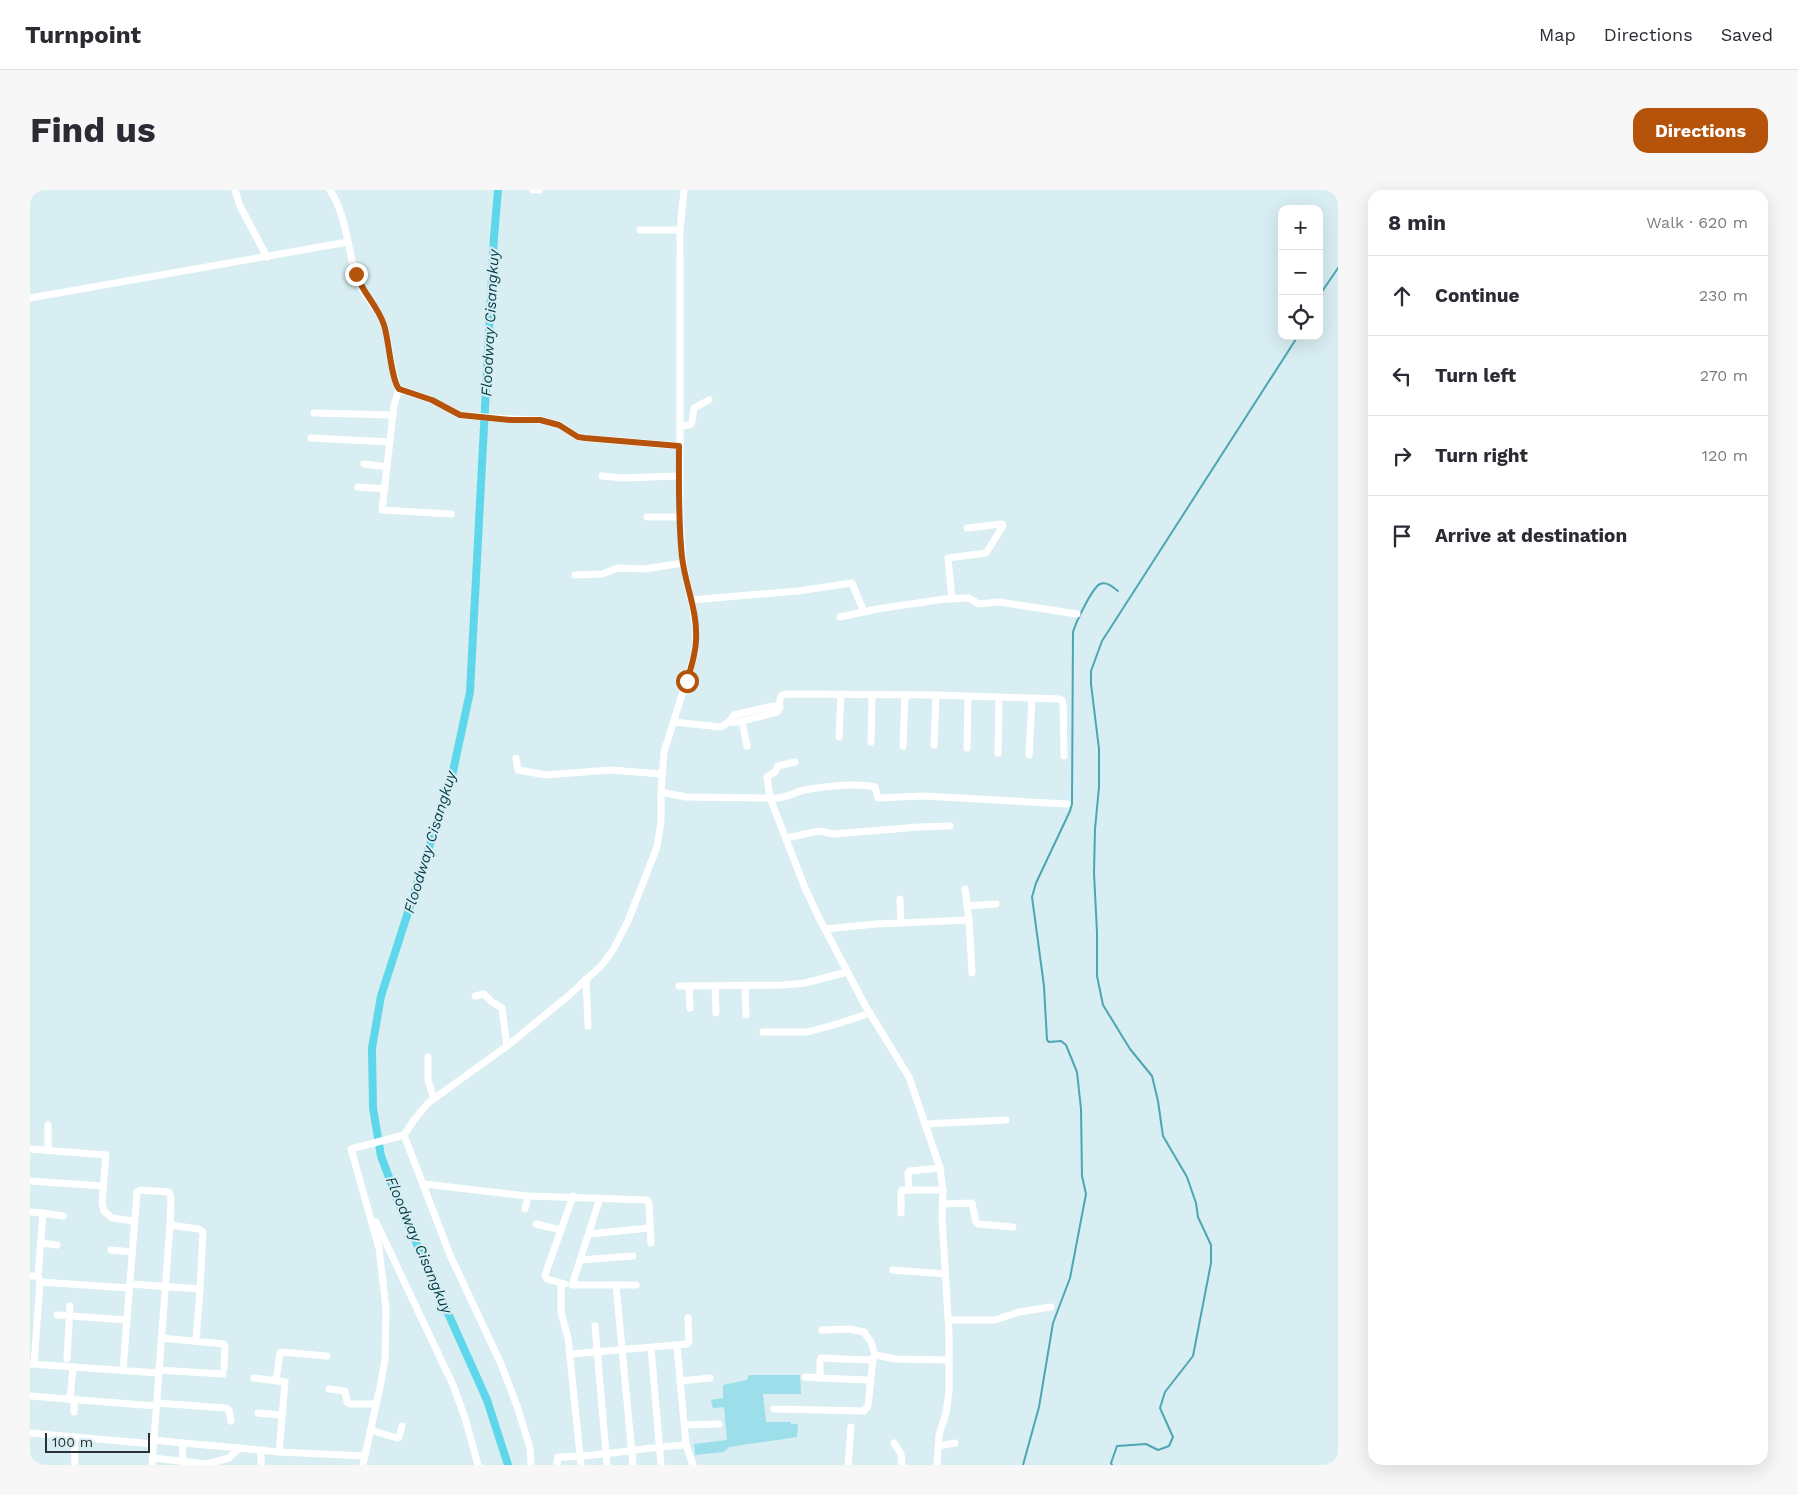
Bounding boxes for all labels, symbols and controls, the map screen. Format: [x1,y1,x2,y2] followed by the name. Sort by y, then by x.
[25,21,141,49] text: Turnpoint
[1539,24,1576,45] text: Map
[1604,24,1693,45] text: Directions
[1721,24,1773,45] text: Saved
[1633,108,1768,153] button: Directions
[30,109,156,151] text: Find us
[1278,205,1323,340] map controls
[1278,205,1323,250] button: +
[1388,210,1446,235] text: 8 min
[1646,213,1748,232] text: Walk · 620 m
[477,248,503,397] water label: Floodway Cisangkuy
[1278,250,1323,295] button: −
[345,263,368,286] route end
[1388,282,1416,310] icon: ahead
[1435,284,1519,307] text: Continue
[1699,286,1748,305] text: 230 m
[1278,295,1323,340] button: locate
[1388,362,1416,390] icon: left
[1435,364,1516,387] text: Turn left
[1700,366,1748,385] text: 270 m
[1388,442,1416,470] icon: right
[1435,444,1528,467] text: Turn right
[1702,446,1748,465] text: 120 m
[1388,522,1416,550] icon: arrive
[1435,524,1627,547] text: Arrive at destination
[676,670,699,693] route start
[400,768,461,915] water label: Floodway Cisangkuy
[382,1174,457,1318] water label: Floodway Cisangkuy
[45,1430,150,1453] scale bar
[52,1434,93,1450] text: 100 m

